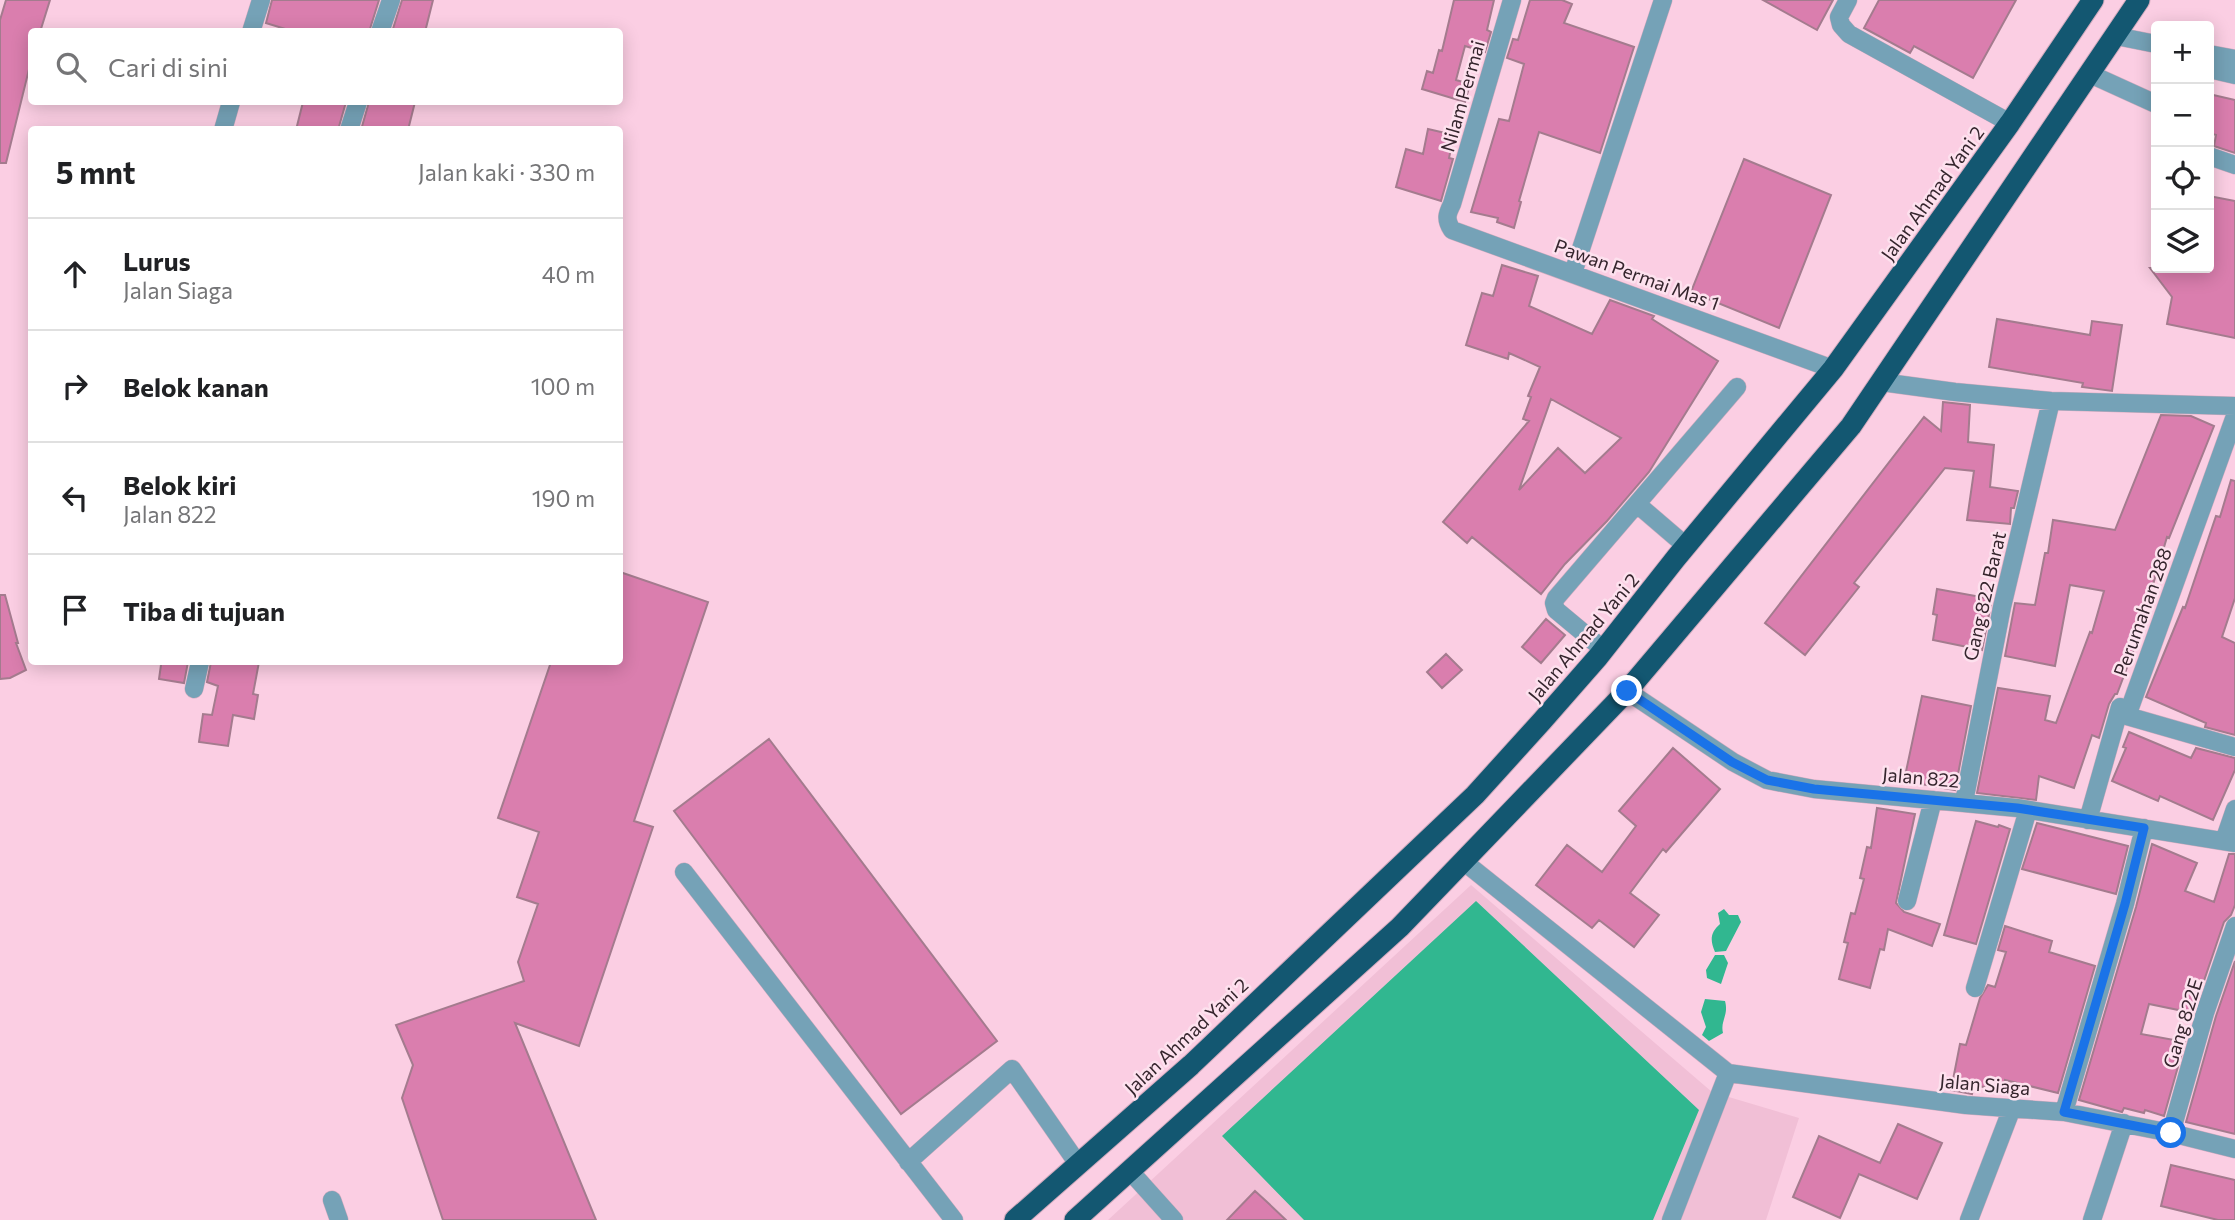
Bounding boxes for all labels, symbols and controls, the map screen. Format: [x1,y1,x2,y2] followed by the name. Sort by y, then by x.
[2151,21,2214,273] map controls
[2151,21,2214,84] button: +
[28,28,623,105] search box
[1435,38,1489,154] street label: Nilam Permai
[52,48,90,86] icon: search
[108,51,228,82] text: Cari di sini
[2151,84,2214,147] button: −
[1876,121,1988,265] street label: Jalan Ahmad Yani 2
[2151,147,2214,210] button: locate
[56,153,135,190] text: 5 mnt
[418,158,595,186] text: Jalan kaki · 330 m
[2151,210,2214,273] button: layers
[1551,233,1723,315] street label: Pawan Permai Mas 1
[123,245,191,276] text: Lurus
[56,255,94,293] icon: ahead
[542,260,595,288] text: 40 m
[123,276,233,304] text: Jalan Siaga
[56,367,94,405] icon: right
[123,371,269,402] text: Belok kanan
[531,372,595,400] text: 100 m
[123,469,237,500] text: Belok kiri
[56,479,94,517] icon: left
[532,484,595,512] text: 190 m
[123,500,217,528] text: Jalan 822
[1958,529,2010,663] street label: Gang 822 Barat
[2108,545,2176,679] street label: Perumahan 288
[1523,568,1643,706] street label: Jalan Ahmad Yani 2
[56,591,94,629] icon: arrive
[123,595,285,626] text: Tiba di tujuan
[1611,675,1642,706] route end
[1881,762,1961,792] street label: Jalan 822
[1120,973,1252,1099] street label: Jalan Ahmad Yani 2
[2157,975,2207,1071] street label: Gang 822E
[1939,1069,2031,1099] street label: Jalan Siaga
[2155,1117,2186,1148] route start

